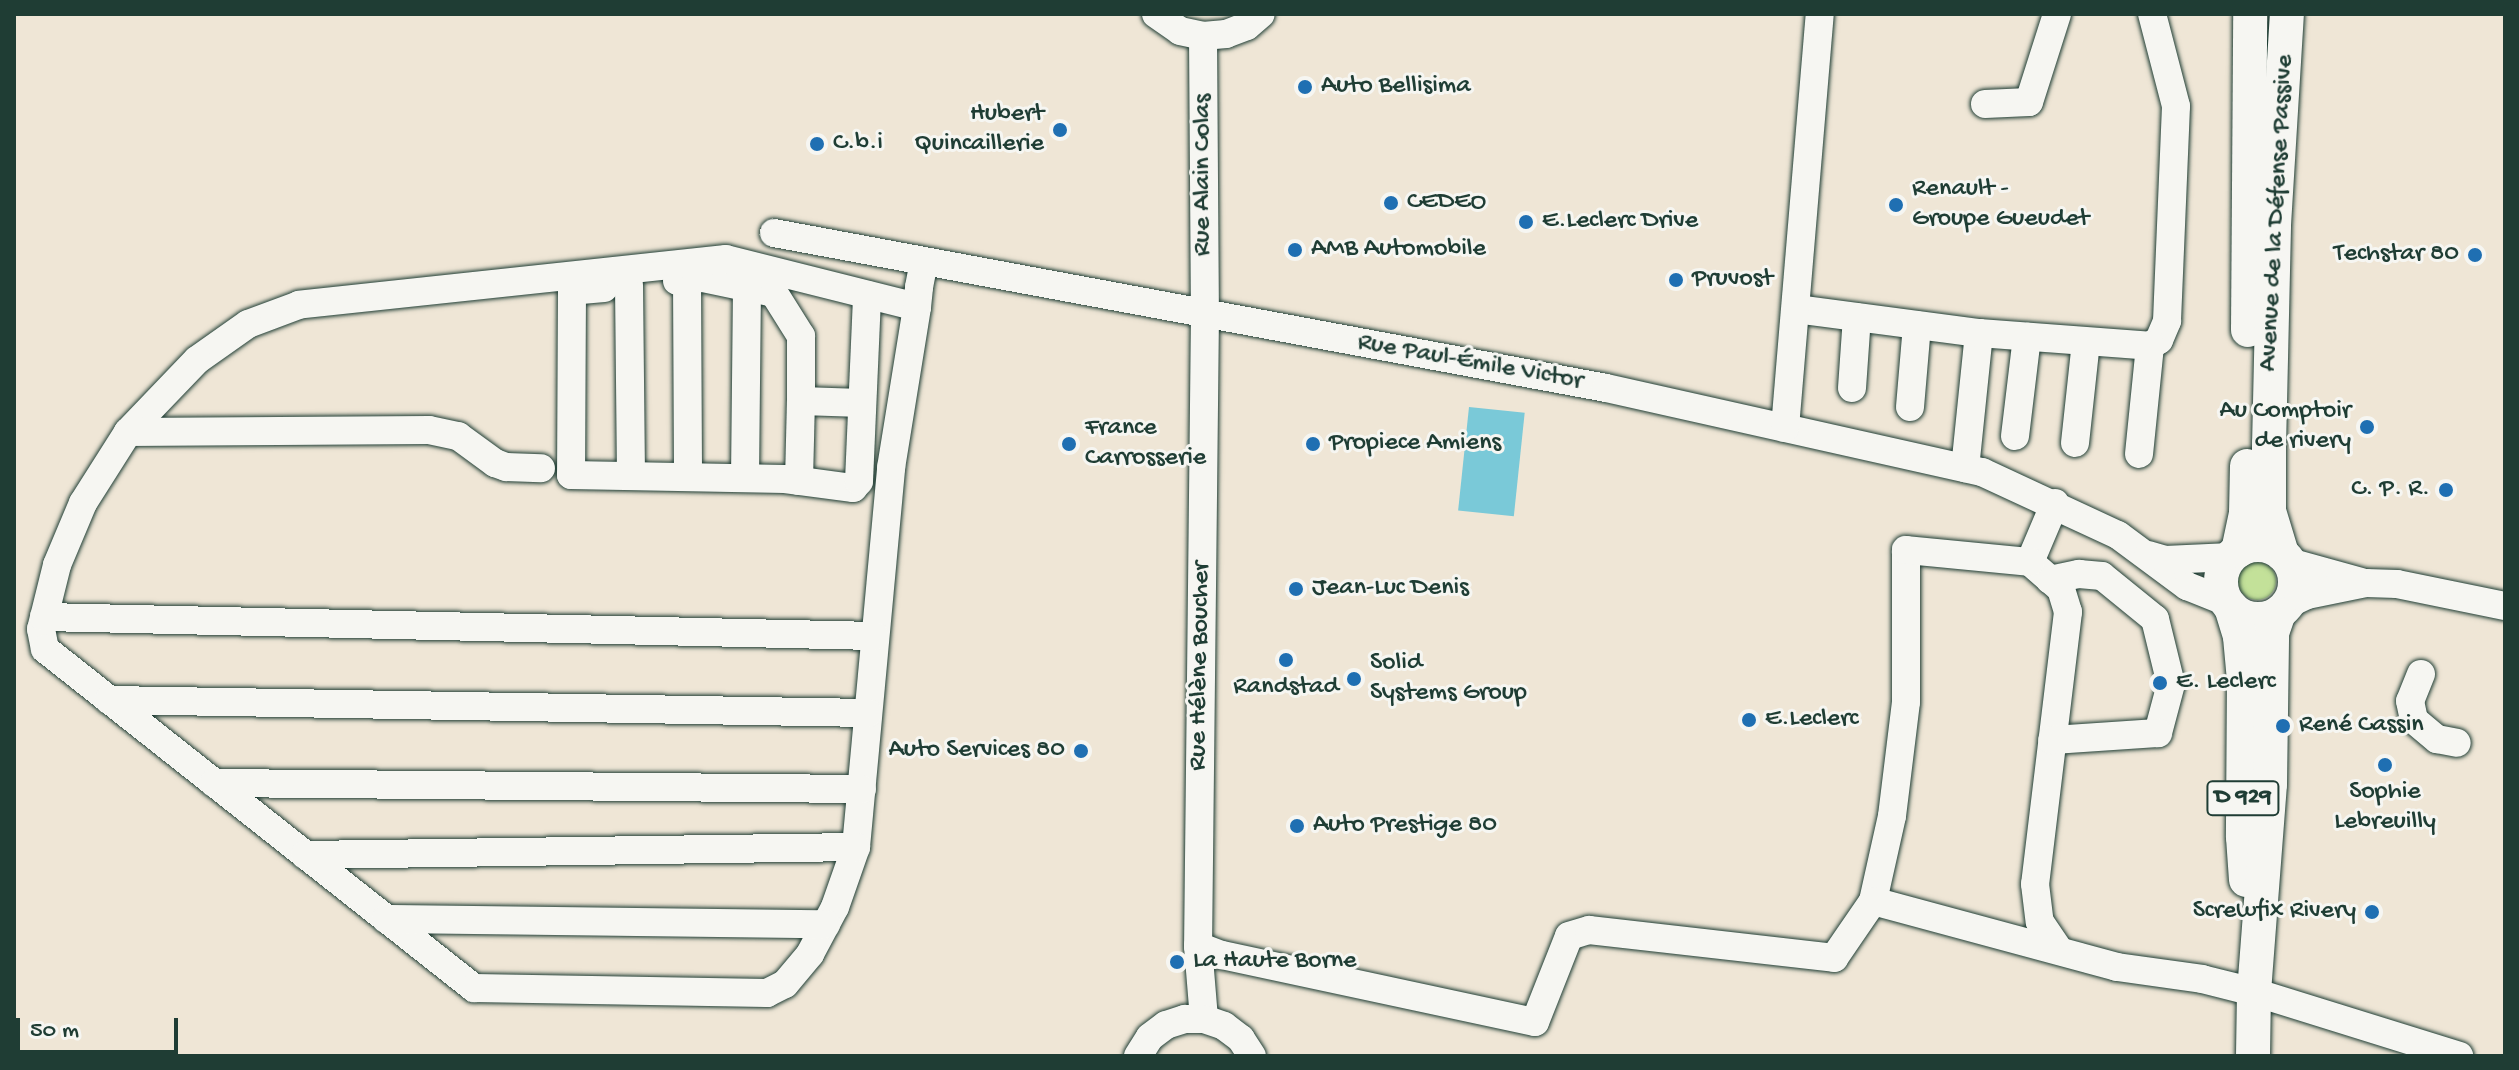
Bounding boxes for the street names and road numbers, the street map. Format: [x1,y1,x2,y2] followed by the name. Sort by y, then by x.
[2254,54,2302,372] street label: Avenue de la Défense Passive
[1188,94,1220,256] street label: Rue Alain Colas
[1355,328,1585,398] street label: Rue Paul-Émile Victor
[1184,561,1218,771] street label: Rue Hélène Boucher
[2205,778,2281,818] road number: D 929

